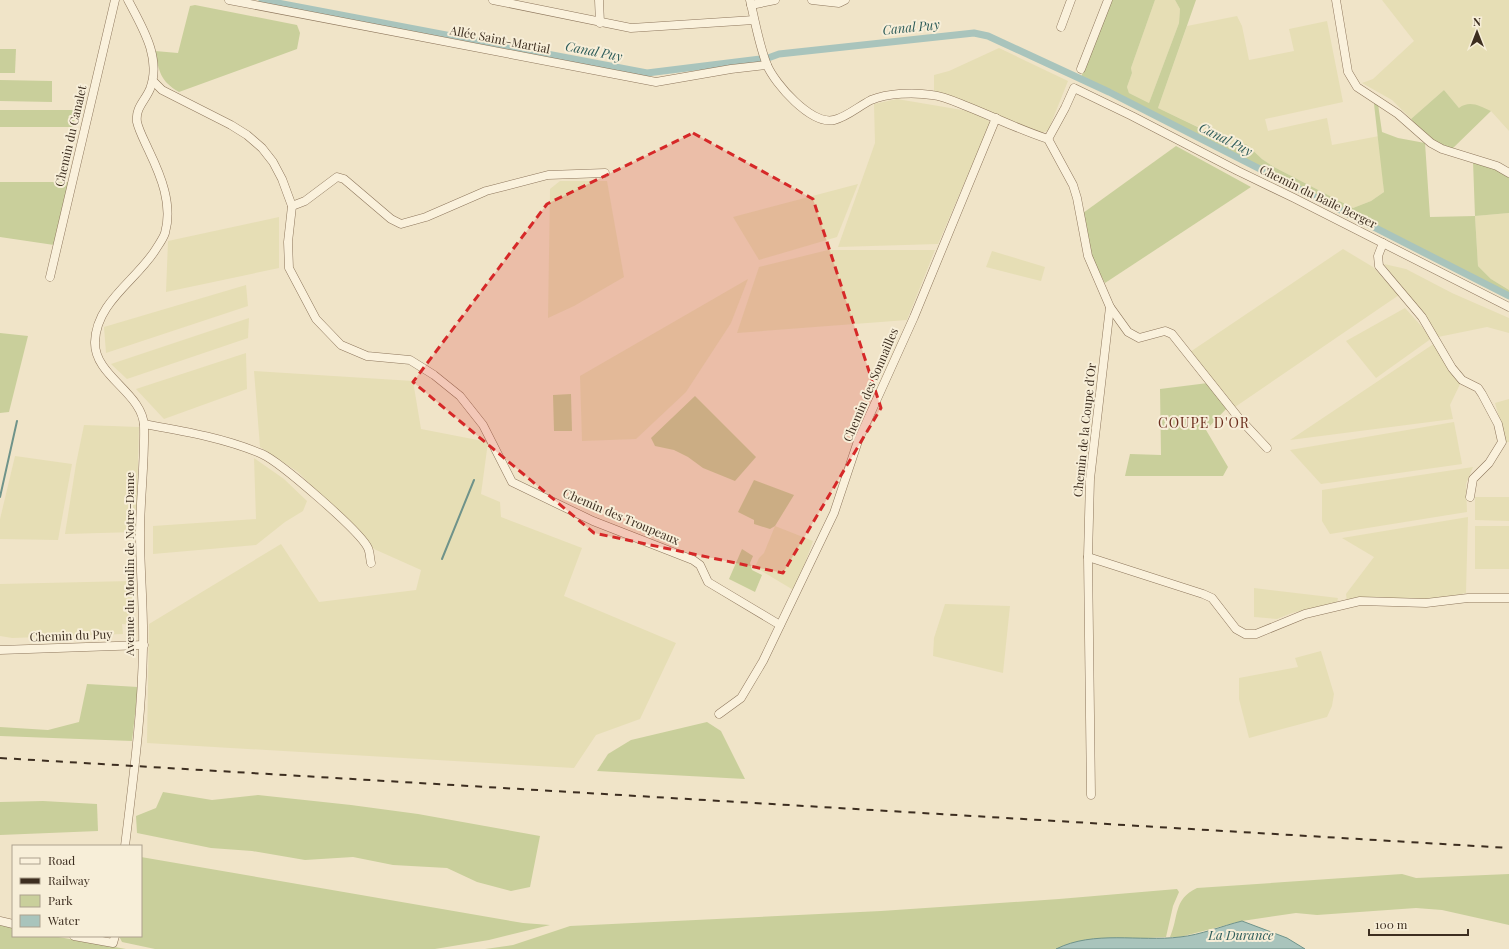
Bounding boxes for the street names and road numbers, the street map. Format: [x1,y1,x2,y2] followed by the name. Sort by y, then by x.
[448,21,552,57] street label: Allée Saint-Martial
[51,83,90,188] street label: Chemin du Canalet
[1257,161,1380,232] street label: Chemin du Baile Berger
[839,325,901,444] street label: Chemin des Sonnailles
[1069,361,1099,498] street label: Chemin de la Coupe d'Or
[121,472,137,657] street label: Avenue du Moulin de Notre-Dame
[561,484,683,548] street label: Chemin des Troupeaux
[29,626,113,644] street label: Chemin du Puy

